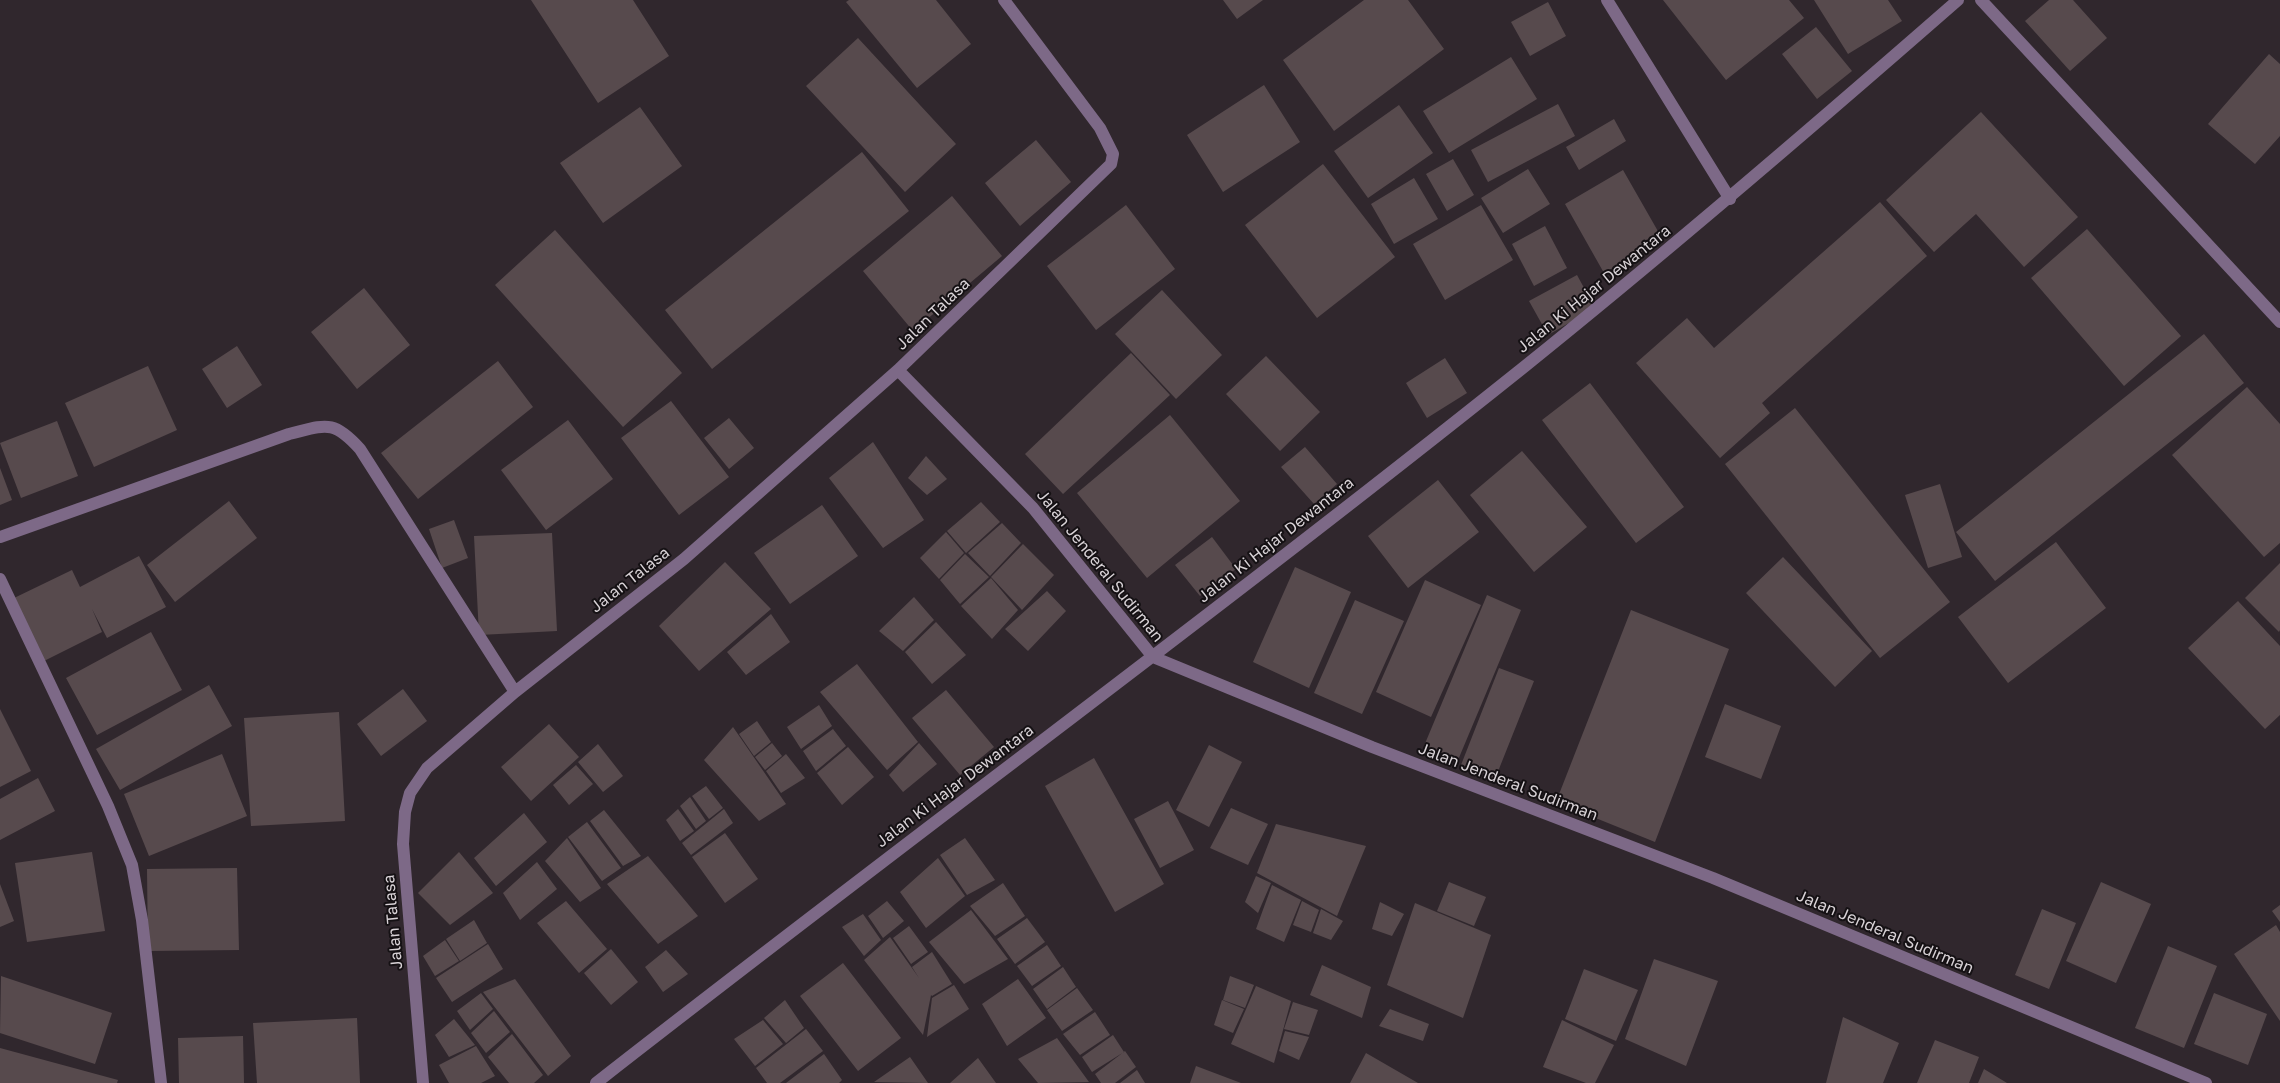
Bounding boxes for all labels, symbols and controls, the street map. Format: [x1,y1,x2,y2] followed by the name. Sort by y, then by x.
[1513,221,1675,357] street label: Jalan Ki Hajar Dewantara
[892,274,974,354] street label: Jalan Talasa
[1194,473,1358,607] street label: Jalan Ki Hajar Dewantara
[1033,486,1167,646] street label: Jalan Jenderal Sudirman
[587,543,673,617] street label: Jalan Talasa
[872,720,1038,852] street label: Jalan Ki Hajar Dewantara
[1416,739,1600,825] street label: Jalan Jenderal Sudirman
[379,874,407,970] street label: Jalan Talasa
[1794,886,1976,978] street label: Jalan Jenderal Sudirman

